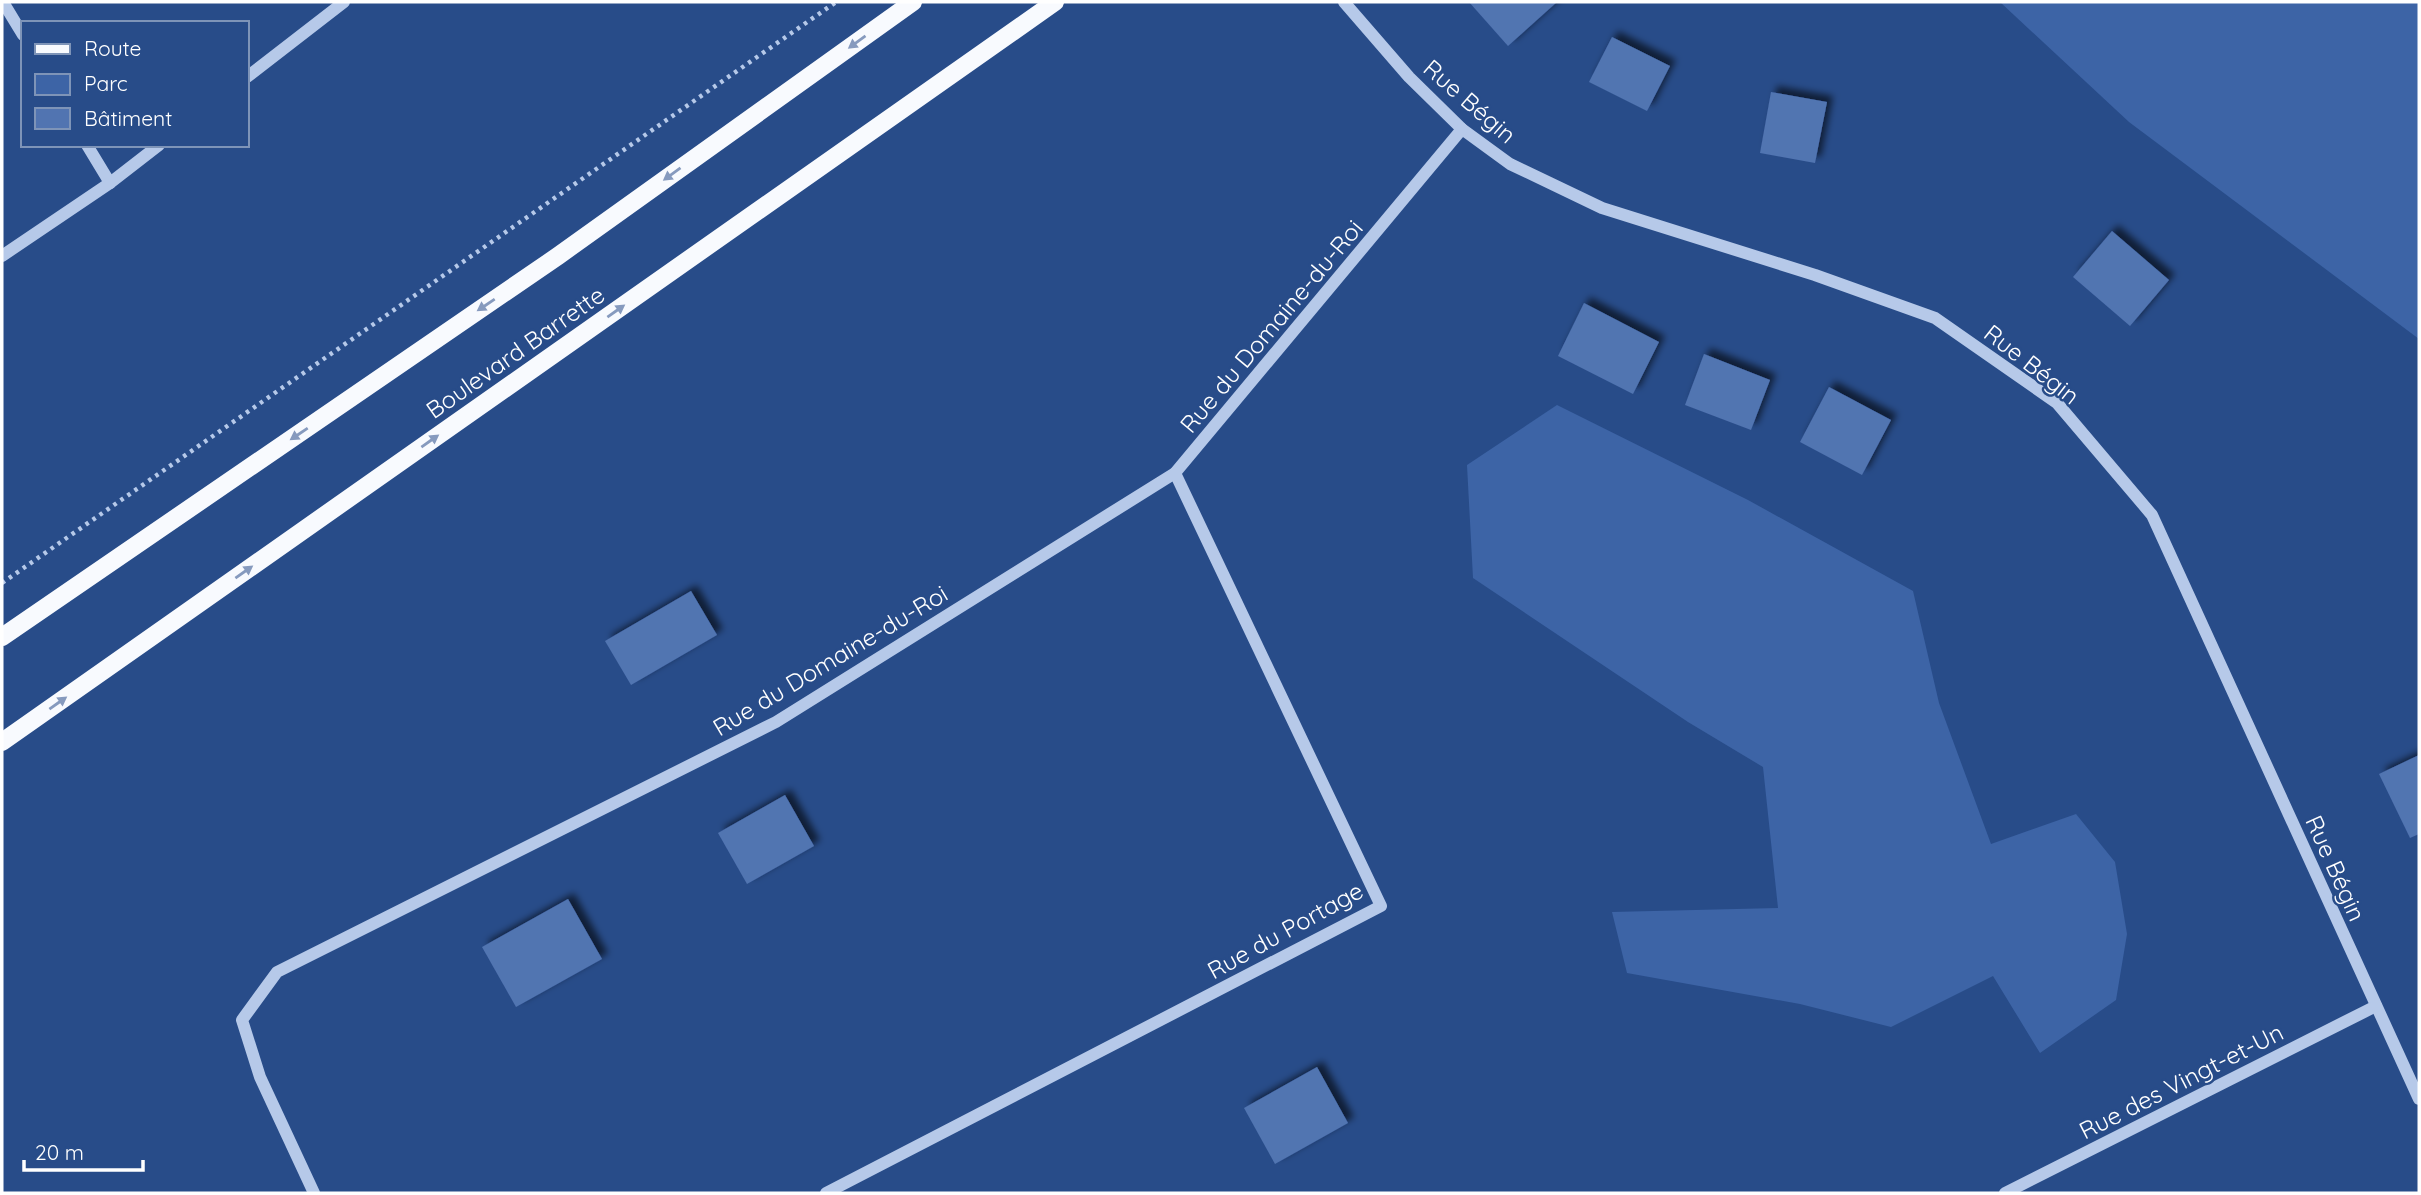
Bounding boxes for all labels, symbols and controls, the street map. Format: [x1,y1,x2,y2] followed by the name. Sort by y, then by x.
[21,21,248,147] legend
[848,34,866,48] one-way arrow
[84,35,141,61] text: Route
[1418,53,1522,149] street label: Rue Bégin
[84,70,128,96] text: Parc
[84,105,172,131] text: Bâtiment
[663,167,681,181] one-way arrow
[1173,213,1369,439] street label: Rue du Domaine-du-Roi
[420,279,610,425] street label: Boulevard Barrette
[477,298,495,312] one-way arrow
[607,304,625,318] one-way arrow
[1978,318,2086,410] street label: Rue Bégin
[290,427,308,441] one-way arrow
[421,435,439,449] one-way arrow
[235,565,253,579] one-way arrow
[707,578,953,742] street label: Rue du Domaine-du-Roi
[49,696,67,710] one-way arrow
[2299,810,2373,926] street label: Rue Bégin
[1202,875,1368,985] street label: Rue du Portage
[2074,1017,2288,1145] street label: Rue des Vingt-et-Un
[24,1128,144,1172] scale bar
[35,1139,84,1165] text: 20 m

